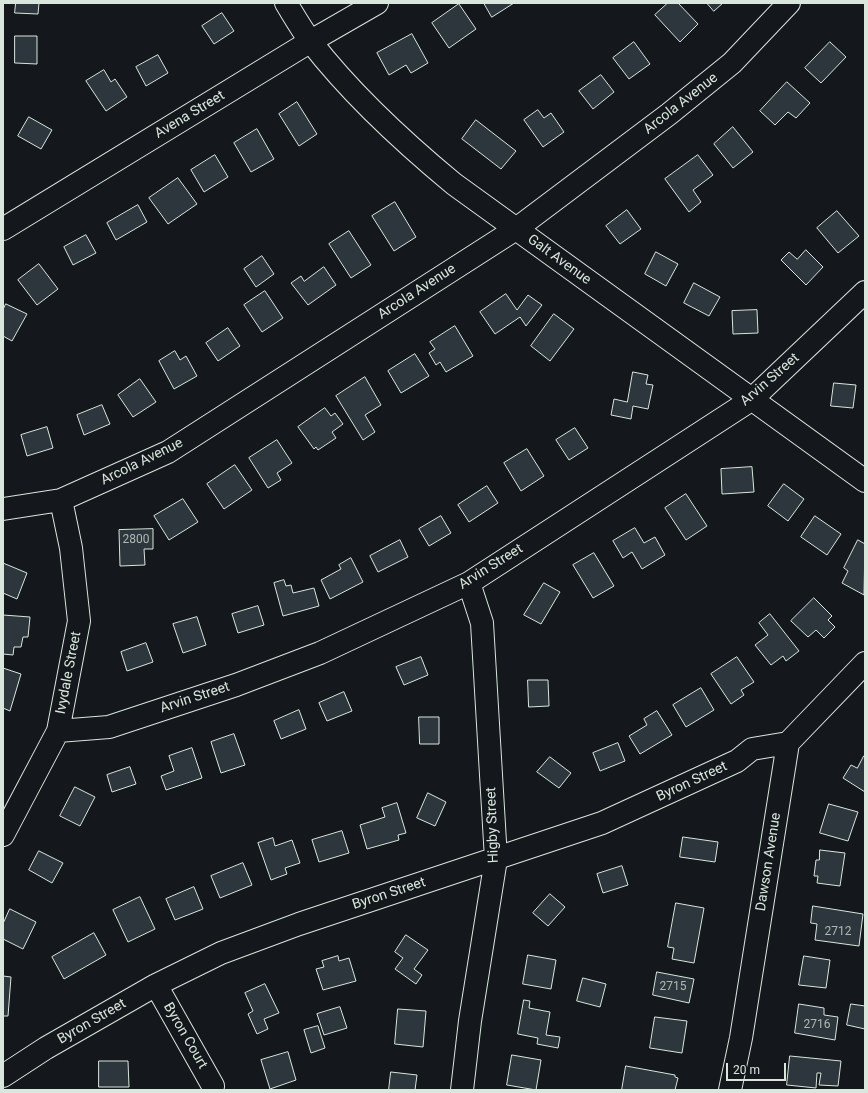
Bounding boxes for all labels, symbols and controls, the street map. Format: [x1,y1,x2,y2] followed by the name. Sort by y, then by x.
[641,70,721,138] street label: Arcola Avenue
[152,88,228,142] street label: Avena Street
[524,231,594,289] street label: Galt Avenue
[375,261,459,323] street label: Arcola Avenue
[737,350,803,410] street label: Arvin Street
[98,435,186,489] street label: Arcola Avenue
[123,533,149,547] house number: 2800
[456,541,526,593] street label: Arvin Street
[53,630,85,716] street label: Ivydale Street
[158,679,232,717] street label: Arvin Street
[654,758,730,806] street label: Byron Street
[483,787,503,863] street label: Higby Street
[753,812,785,912] street label: Dawson Avenue
[350,874,428,914] street label: Byron Street
[825,925,851,939] house number: 2712
[660,980,686,994] house number: 2715
[55,996,129,1048] street label: Byron Street
[159,1000,211,1072] street label: Byron Court
[804,1018,830,1032] house number: 2716
[728,1055,788,1081] scale bar
[733,1063,760,1077] text: 20 m

